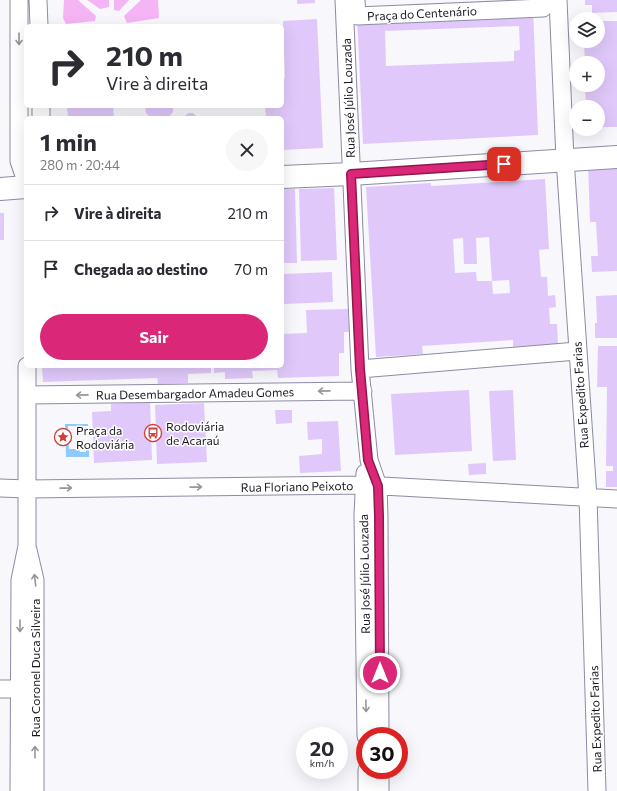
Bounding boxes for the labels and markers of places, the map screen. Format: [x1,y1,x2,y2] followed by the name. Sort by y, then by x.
[487,147,521,181] pin
[166,419,224,447] place label: Rodoviária de Acaraú
[76,423,134,451] place label: Praça da Rodoviária
[143,423,163,443] bus stop icon: Rodoviária de Acaraú
[53,427,73,447] place icon: Praça da Rodoviária

